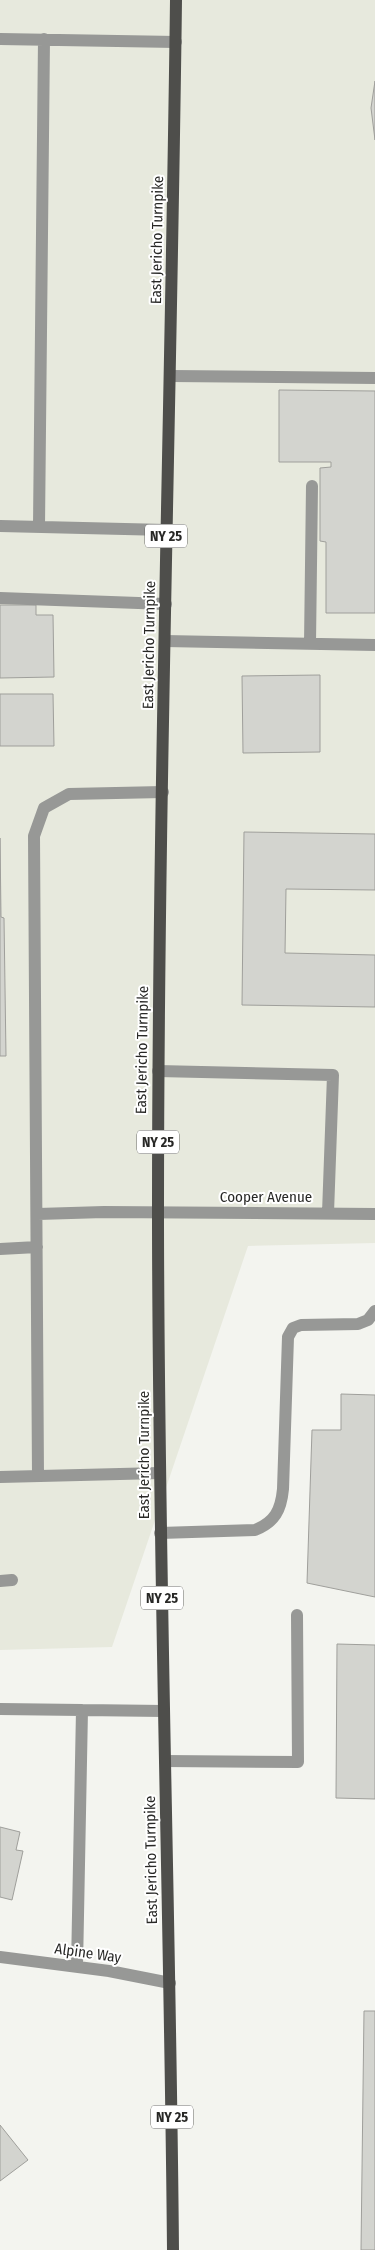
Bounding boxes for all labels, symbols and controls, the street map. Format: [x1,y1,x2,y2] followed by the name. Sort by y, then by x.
[147,176,167,304] street label: East Jericho Turnpike
[145,524,187,548] road number: NY 25
[139,581,159,709] street label: East Jericho Turnpike
[132,986,152,1114] street label: East Jericho Turnpike
[137,1130,179,1154] road number: NY 25
[220,1188,312,1206] street label: Cooper Avenue
[135,1391,153,1519] street label: East Jericho Turnpike
[141,1586,183,1610] road number: NY 25
[141,1796,161,1924] street label: East Jericho Turnpike
[54,1939,123,1967] street label: Alpine Way
[151,2106,193,2128] road number: NY 25

